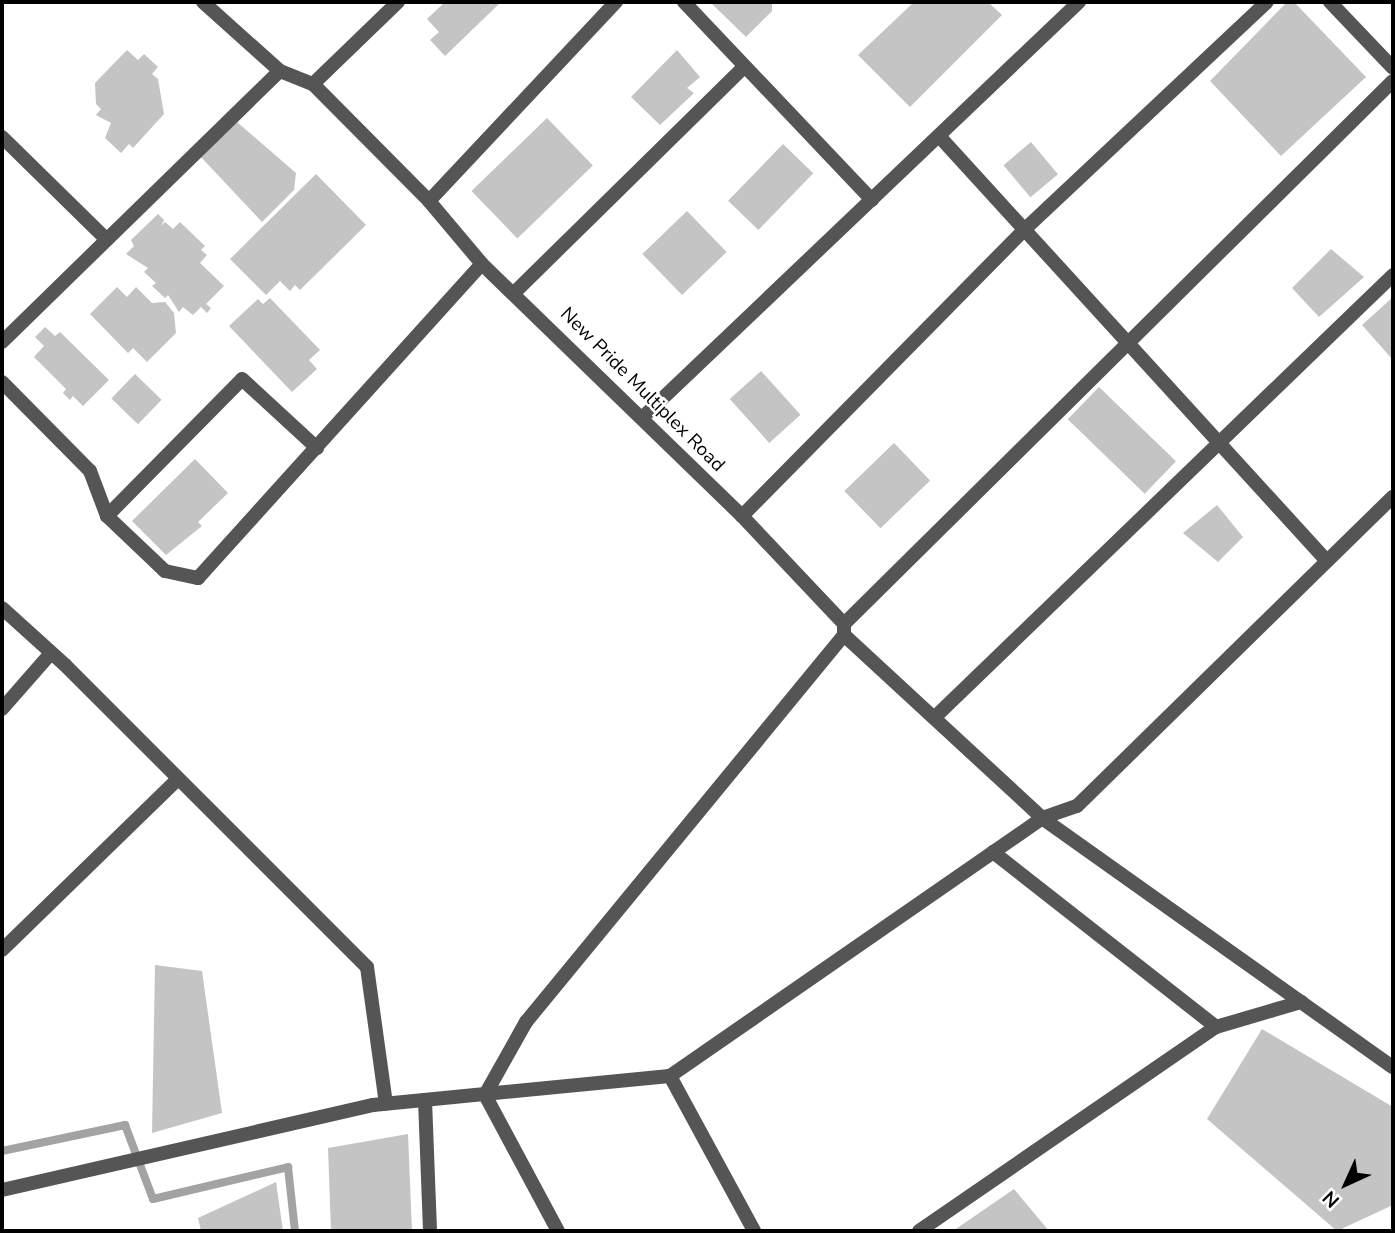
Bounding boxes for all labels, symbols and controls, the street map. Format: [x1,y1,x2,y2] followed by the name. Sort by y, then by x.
[555,303,729,477] street label: New Pride Multiplex Road
[1311,1149,1381,1219] north arrow
[1317,1185,1345,1213] text: N

